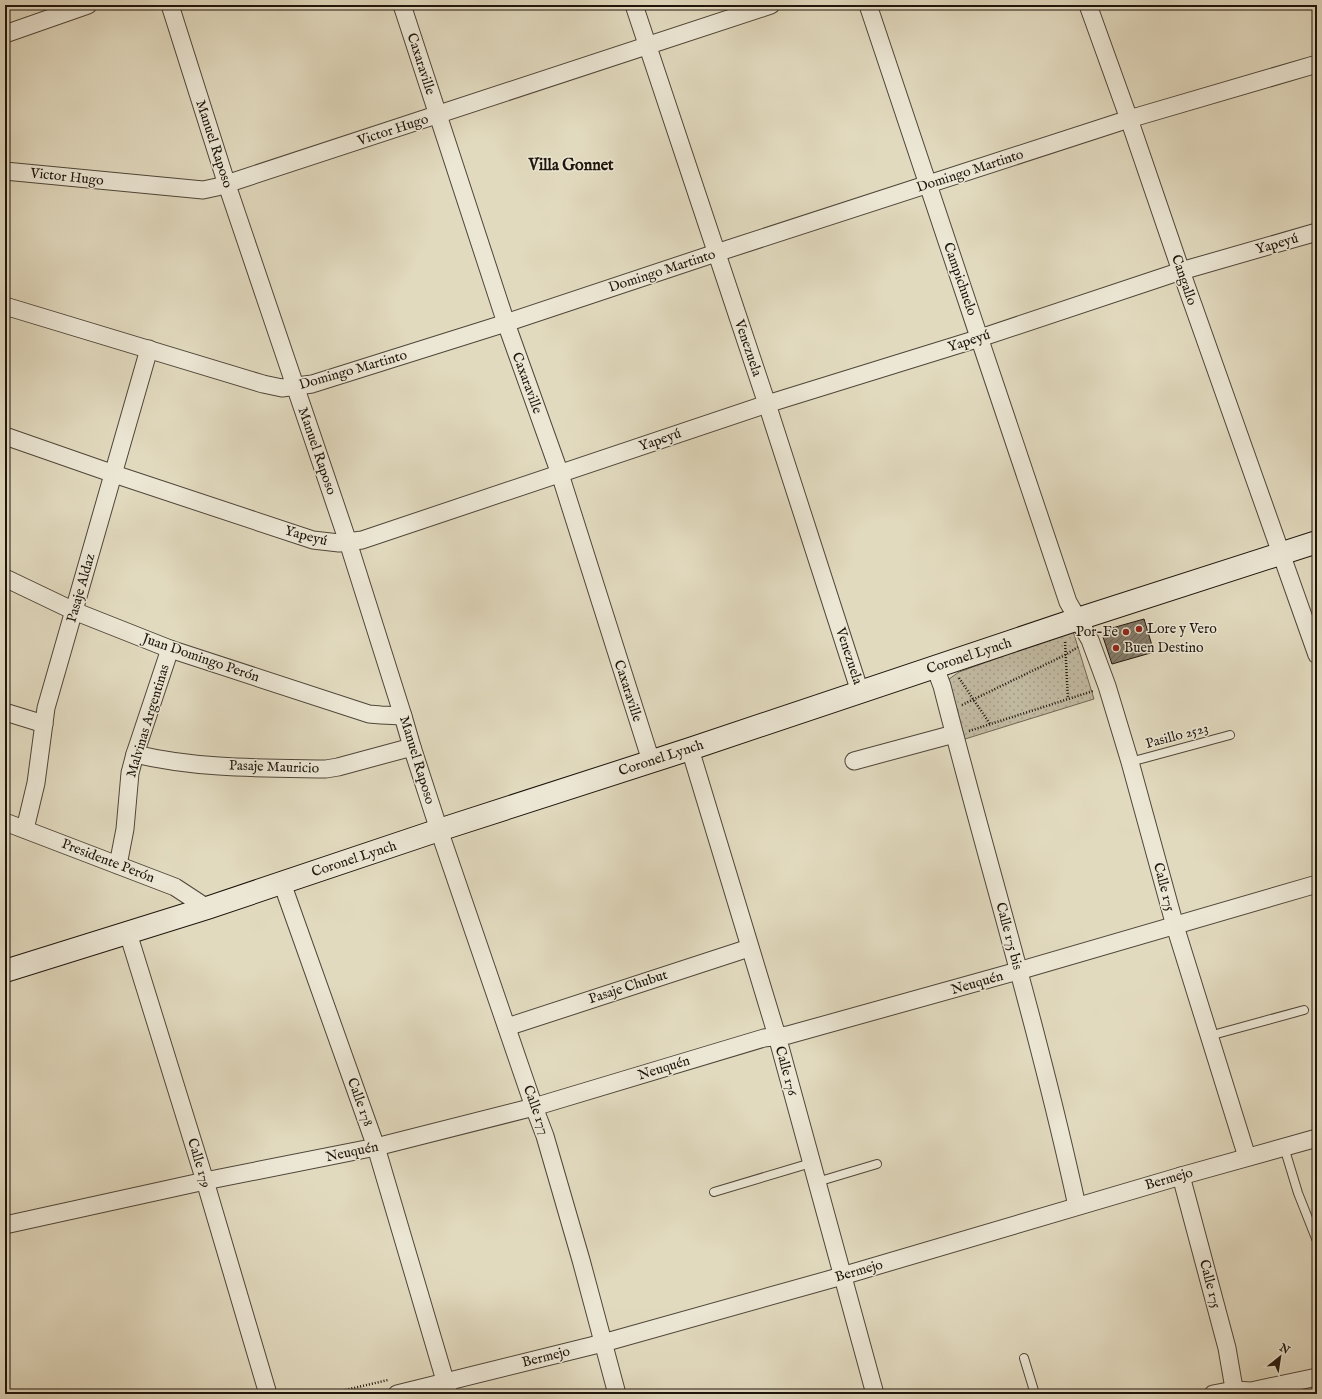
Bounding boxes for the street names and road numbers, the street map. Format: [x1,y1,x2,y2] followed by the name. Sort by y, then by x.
[403,31,440,98] street label: Caxaraville
[191,98,237,191] street label: Manuel Raposo
[354,110,431,150] street label: Victor Hugo
[914,145,1026,197] street label: Domingo Martinto
[29,164,105,190] street label: Victor Hugo
[1254,229,1300,259] street label: Yapeyú
[939,240,981,319] street label: Campichuelo
[606,245,718,297] street label: Domingo Martinto
[1167,252,1201,308] street label: Cangallo
[730,316,766,380] street label: Venezuela
[946,326,992,356] street label: Yapeyú
[297,346,410,394] street label: Domingo Martinto
[508,350,547,417] street label: Caxaraville
[294,405,341,498] street label: Manuel Raposo
[637,424,683,456] street label: Yapeyú
[283,522,329,550] street label: Yapeyú
[63,551,100,625] street label: Pasaje Aldaz
[831,624,867,688] street label: Venezuela
[138,629,262,687] street label: Juan Domingo Perón
[924,634,1014,678] street label: Coronel Lynch
[610,658,647,725] street label: Caxaraville
[122,662,174,780] street label: Malvinas Argentinas
[395,714,439,807] street label: Manuel Raposo
[1144,719,1210,753] street label: Pasillo 2523
[616,736,706,780] street label: Coronel Lynch
[229,756,320,778] street label: Pasaje Mauricio
[59,835,158,887] street label: Presidente Perón
[309,837,399,881] street label: Coronel Lynch
[1149,861,1179,913] street label: Calle 175
[991,900,1027,972] street label: Calle 175 bis
[586,966,670,1008] street label: Pasaje Chubut
[949,967,1006,999] street label: Neuquén
[771,1044,802,1099] street label: Calle 176
[636,1051,693,1084] street label: Neuquén
[343,1075,377,1129] street label: Calle 178
[519,1083,553,1137] street label: Calle 177
[183,1136,215,1190] street label: Calle 179
[324,1138,381,1166] street label: Neuquén
[1143,1163,1195,1194] street label: Bermejo
[833,1255,885,1286] street label: Bermejo
[1195,1258,1225,1310] street label: Calle 175
[520,1342,572,1372] street label: Bermejo

